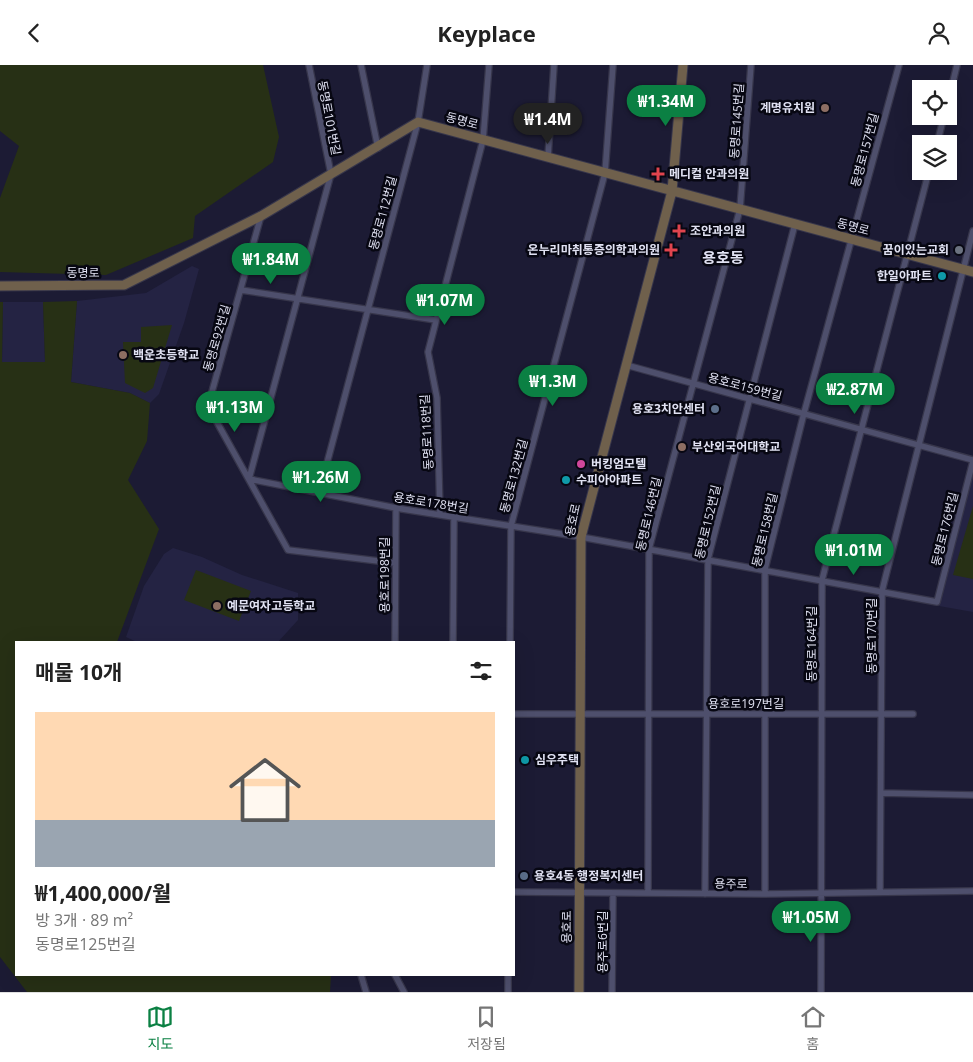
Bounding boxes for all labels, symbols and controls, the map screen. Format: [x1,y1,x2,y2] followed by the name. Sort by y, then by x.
[437,18,536,48] text: Keyplace
[20,19,48,47] icon: back
[925,19,953,47] icon: person
[314,79,345,157] street label: 동명로101번길
[912,80,957,180] map controls
[912,80,957,125] button: locate
[725,83,748,159] street label: 동명로145번길
[625,85,707,127] pin: ₩1.34M
[638,90,694,112] text: ₩1.34M
[760,99,815,116] place label: 계명유치원
[819,102,831,114] marker: 계명유치원
[513,103,583,145] pin: ₩1.4M
[444,108,480,133] street label: 동명로
[524,108,572,130] text: ₩1.4M
[846,111,883,189] street label: 동명로157번길
[912,135,957,180] button: layers
[669,165,749,182] place label: 메디컬 안과의원
[651,167,665,181] marker: 메디컬 안과의원
[364,174,401,252] street label: 동명로112번길
[835,214,871,239] street label: 동명로
[690,222,745,239] place label: 조안과의원
[672,224,686,238] marker: 조안과의원
[528,241,660,258] place label: 온누리마취통증의학과의원
[883,241,949,258] place label: 꿈이있는교회
[230,243,312,285] pin: ₩1.84M
[664,243,678,257] marker: 온누리마취통증의학과의원
[953,244,965,256] marker: 꿈이있는교회
[702,247,744,267] district label: 용호동
[243,248,299,270] text: ₩1.84M
[66,264,100,281] street label: 동명로
[877,267,932,284] place label: 한일아파트
[936,270,948,282] marker: 한일아파트
[404,283,486,326] pin: ₩1.07M
[417,289,473,311] text: ₩1.07M
[199,302,234,373] street label: 동명로92번길
[133,346,199,363] place label: 백운초등학교
[117,349,129,361] marker: 백운초등학교
[518,365,588,407] pin: ₩1.3M
[706,368,784,405] street label: 용호로159번길
[529,370,577,392] text: ₩1.3M
[814,373,896,415] pin: ₩2.87M
[827,378,883,400] text: ₩2.87M
[194,391,276,433] pin: ₩1.13M
[416,394,437,470] street label: 동명로118번길
[207,396,263,418] text: ₩1.13M
[632,400,705,417] place label: 용호3치안센터
[709,403,721,415] marker: 용호3치안센터
[495,437,532,515] street label: 동명로132번길
[692,438,780,455] place label: 부산외국어대학교
[676,441,688,453] marker: 부산외국어대학교
[591,455,646,472] place label: 버킹엄모텔
[575,458,587,470] marker: 버킹엄모텔
[280,461,362,503] pin: ₩1.26M
[293,466,349,488] text: ₩1.26M
[576,471,642,488] place label: 수피아아파트
[560,474,572,486] marker: 수피아아파트
[632,475,665,553] street label: 동명로146번길
[691,483,724,561] street label: 동명로152번길
[392,488,470,517] street label: 용호로178번길
[927,490,962,568] street label: 동명로176번길
[748,491,781,569] street label: 동명로158번길
[561,502,584,538] street label: 용호로
[813,533,895,576] pin: ₩1.01M
[376,537,393,613] street label: 용호로198번길
[826,539,882,561] text: ₩1.01M
[227,597,315,614] place label: 예문여자고등학교
[863,598,880,674] street label: 동명로170번길
[211,600,223,612] marker: 예문여자고등학교
[803,606,820,682] street label: 동명로164번길
[467,657,495,685] icon: filters
[35,658,122,686] text: 매물 10개
[708,695,784,712] street label: 용호로197번길
[220,745,310,835] icon: home
[535,751,579,768] place label: 심우주택
[519,754,531,766] marker: 심우주택
[534,867,643,884] place label: 용호4동 행정복지센터
[518,870,530,882] marker: 용호4동 행정복지센터
[714,875,748,892] street label: 용주로
[35,879,171,907] text: ₩1,400,000/월
[770,901,852,943] pin: ₩1.05M
[783,906,839,928] text: ₩1.05M
[35,909,133,931] text: 방 3개 · 89 m²
[558,910,575,944] street label: 용호로
[594,911,611,973] street label: 용주로6번길
[35,933,136,955] text: 동명로125번길
[146,1003,174,1053] tab: 지도
[467,1003,506,1053] tab: 저장됨
[799,1003,827,1053] tab: 홈

